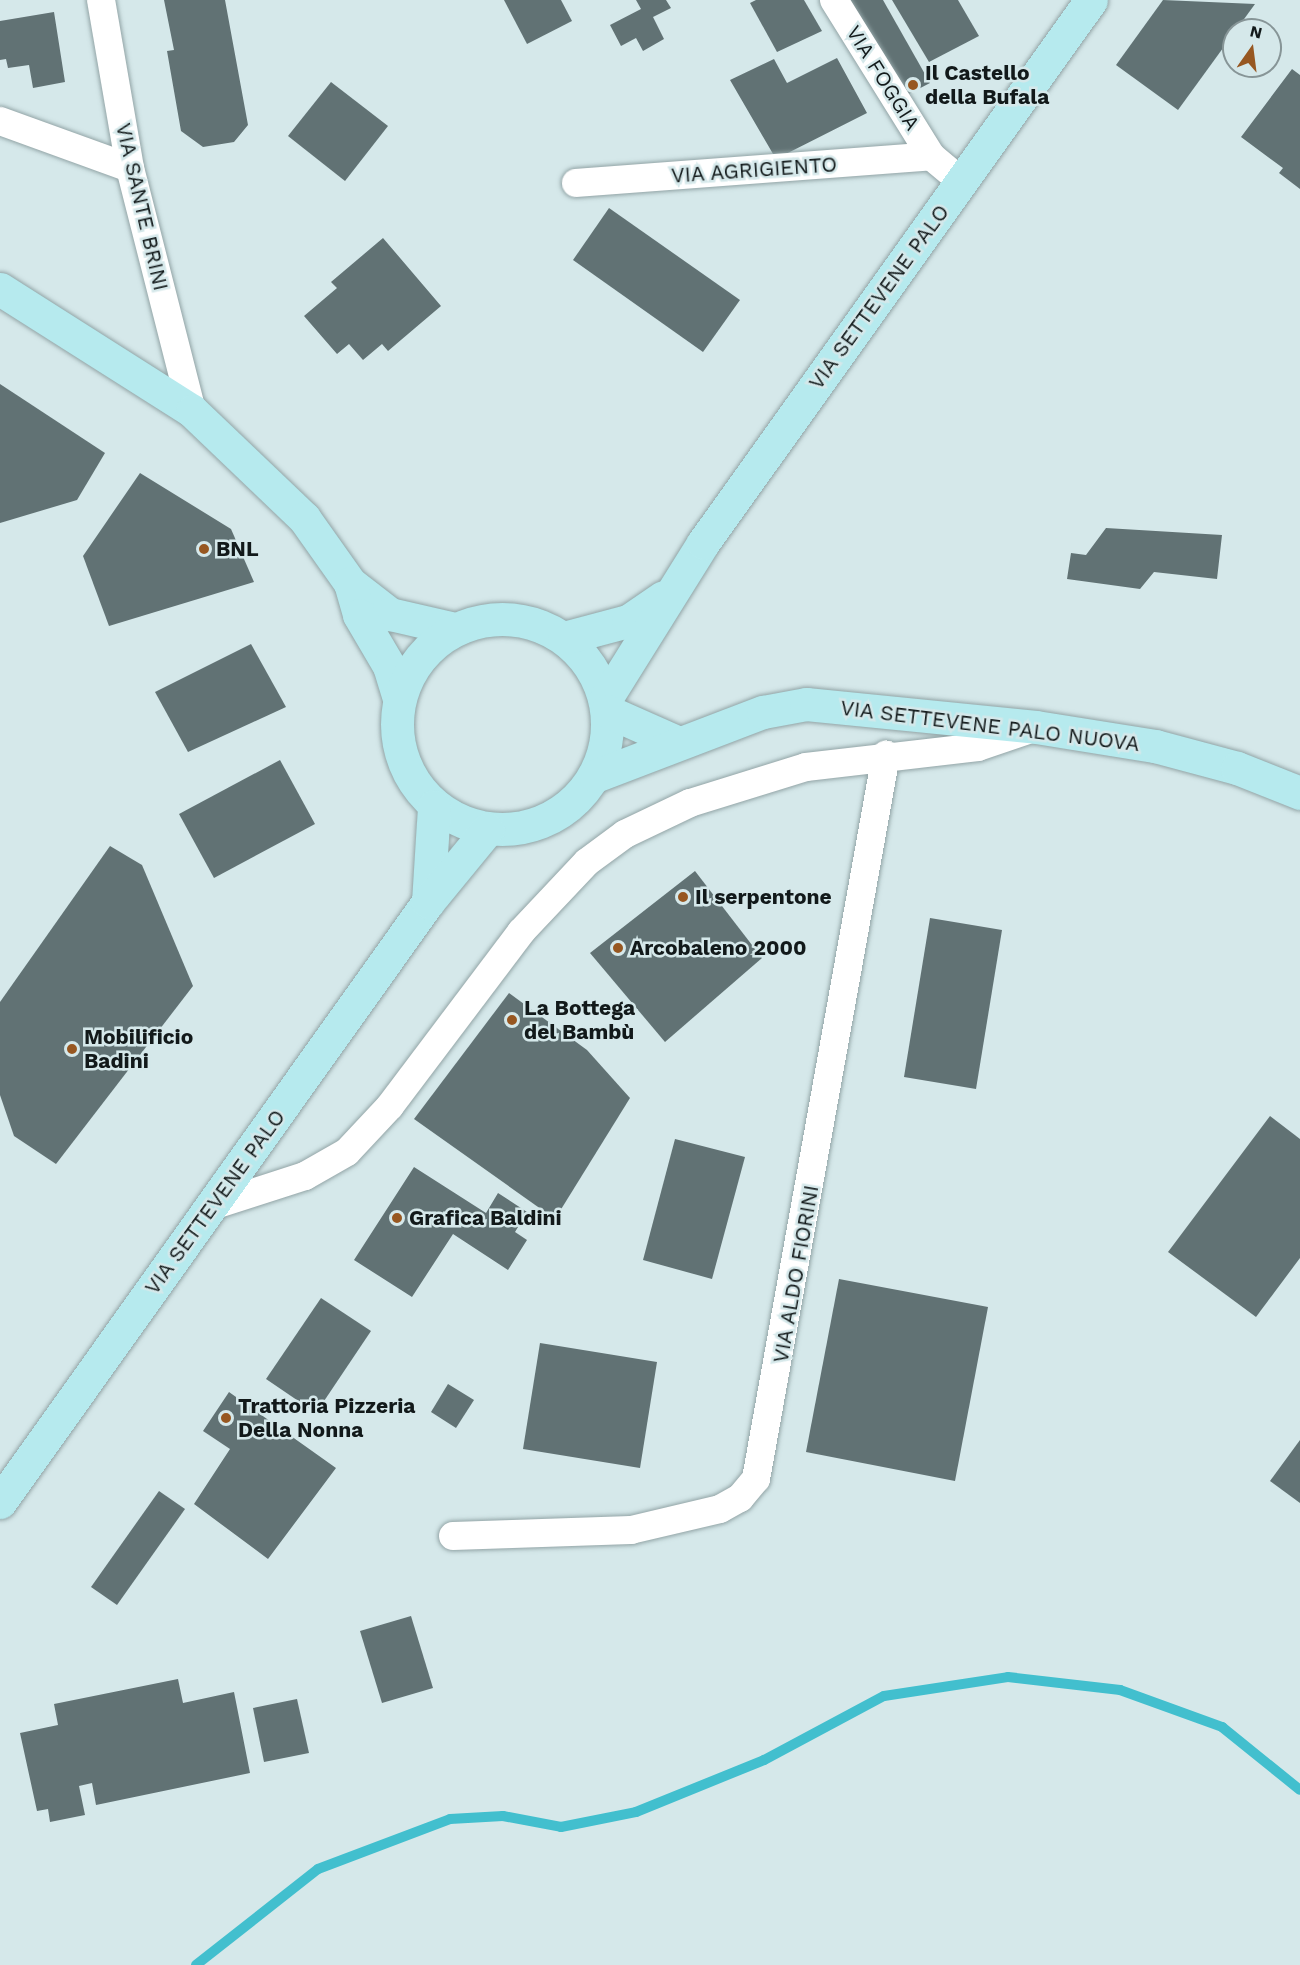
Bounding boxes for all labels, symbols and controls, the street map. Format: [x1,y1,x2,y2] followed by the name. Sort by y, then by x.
[1222,18,1282,78] north arrow
[841,21,925,135] street label: VIA FOGGIA
[1248,21,1264,43] text: N
[925,60,1050,110] place label: Il Castello della Bufala
[906,78,920,92] marker: Il Castello della Bufala
[110,120,174,294] street label: VIA SANTE BRINI
[669,152,839,188] street label: VIA AGRIGIENTO
[803,199,955,395] street label: VIA SETTEVENE PALO
[216,536,259,562] place label: BNL
[197,542,211,556] marker: BNL
[839,695,1141,757] street label: VIA SETTEVENE PALO NUOVA
[695,884,832,910] place label: Il serpentone
[676,890,690,904] marker: Il serpentone
[630,935,807,961] place label: Arcobaleno 2000
[611,941,625,955] marker: Arcobaleno 2000
[524,995,635,1045] place label: La Bottega del Bambù
[505,1013,519,1027] marker: La Bottega del Bambù
[84,1024,193,1074] place label: Mobilificio Badini
[65,1042,79,1056] marker: Mobilificio Badini
[139,1104,291,1300] street label: VIA SETTEVENE PALO
[768,1182,824,1366] street label: VIA ALDO FIORINI
[409,1205,562,1231] place label: Grafica Baldini
[390,1211,404,1225] marker: Grafica Baldini
[238,1393,416,1443] place label: Trattoria Pizzeria Della Nonna
[219,1411,233,1425] marker: Trattoria Pizzeria Della Nonna

